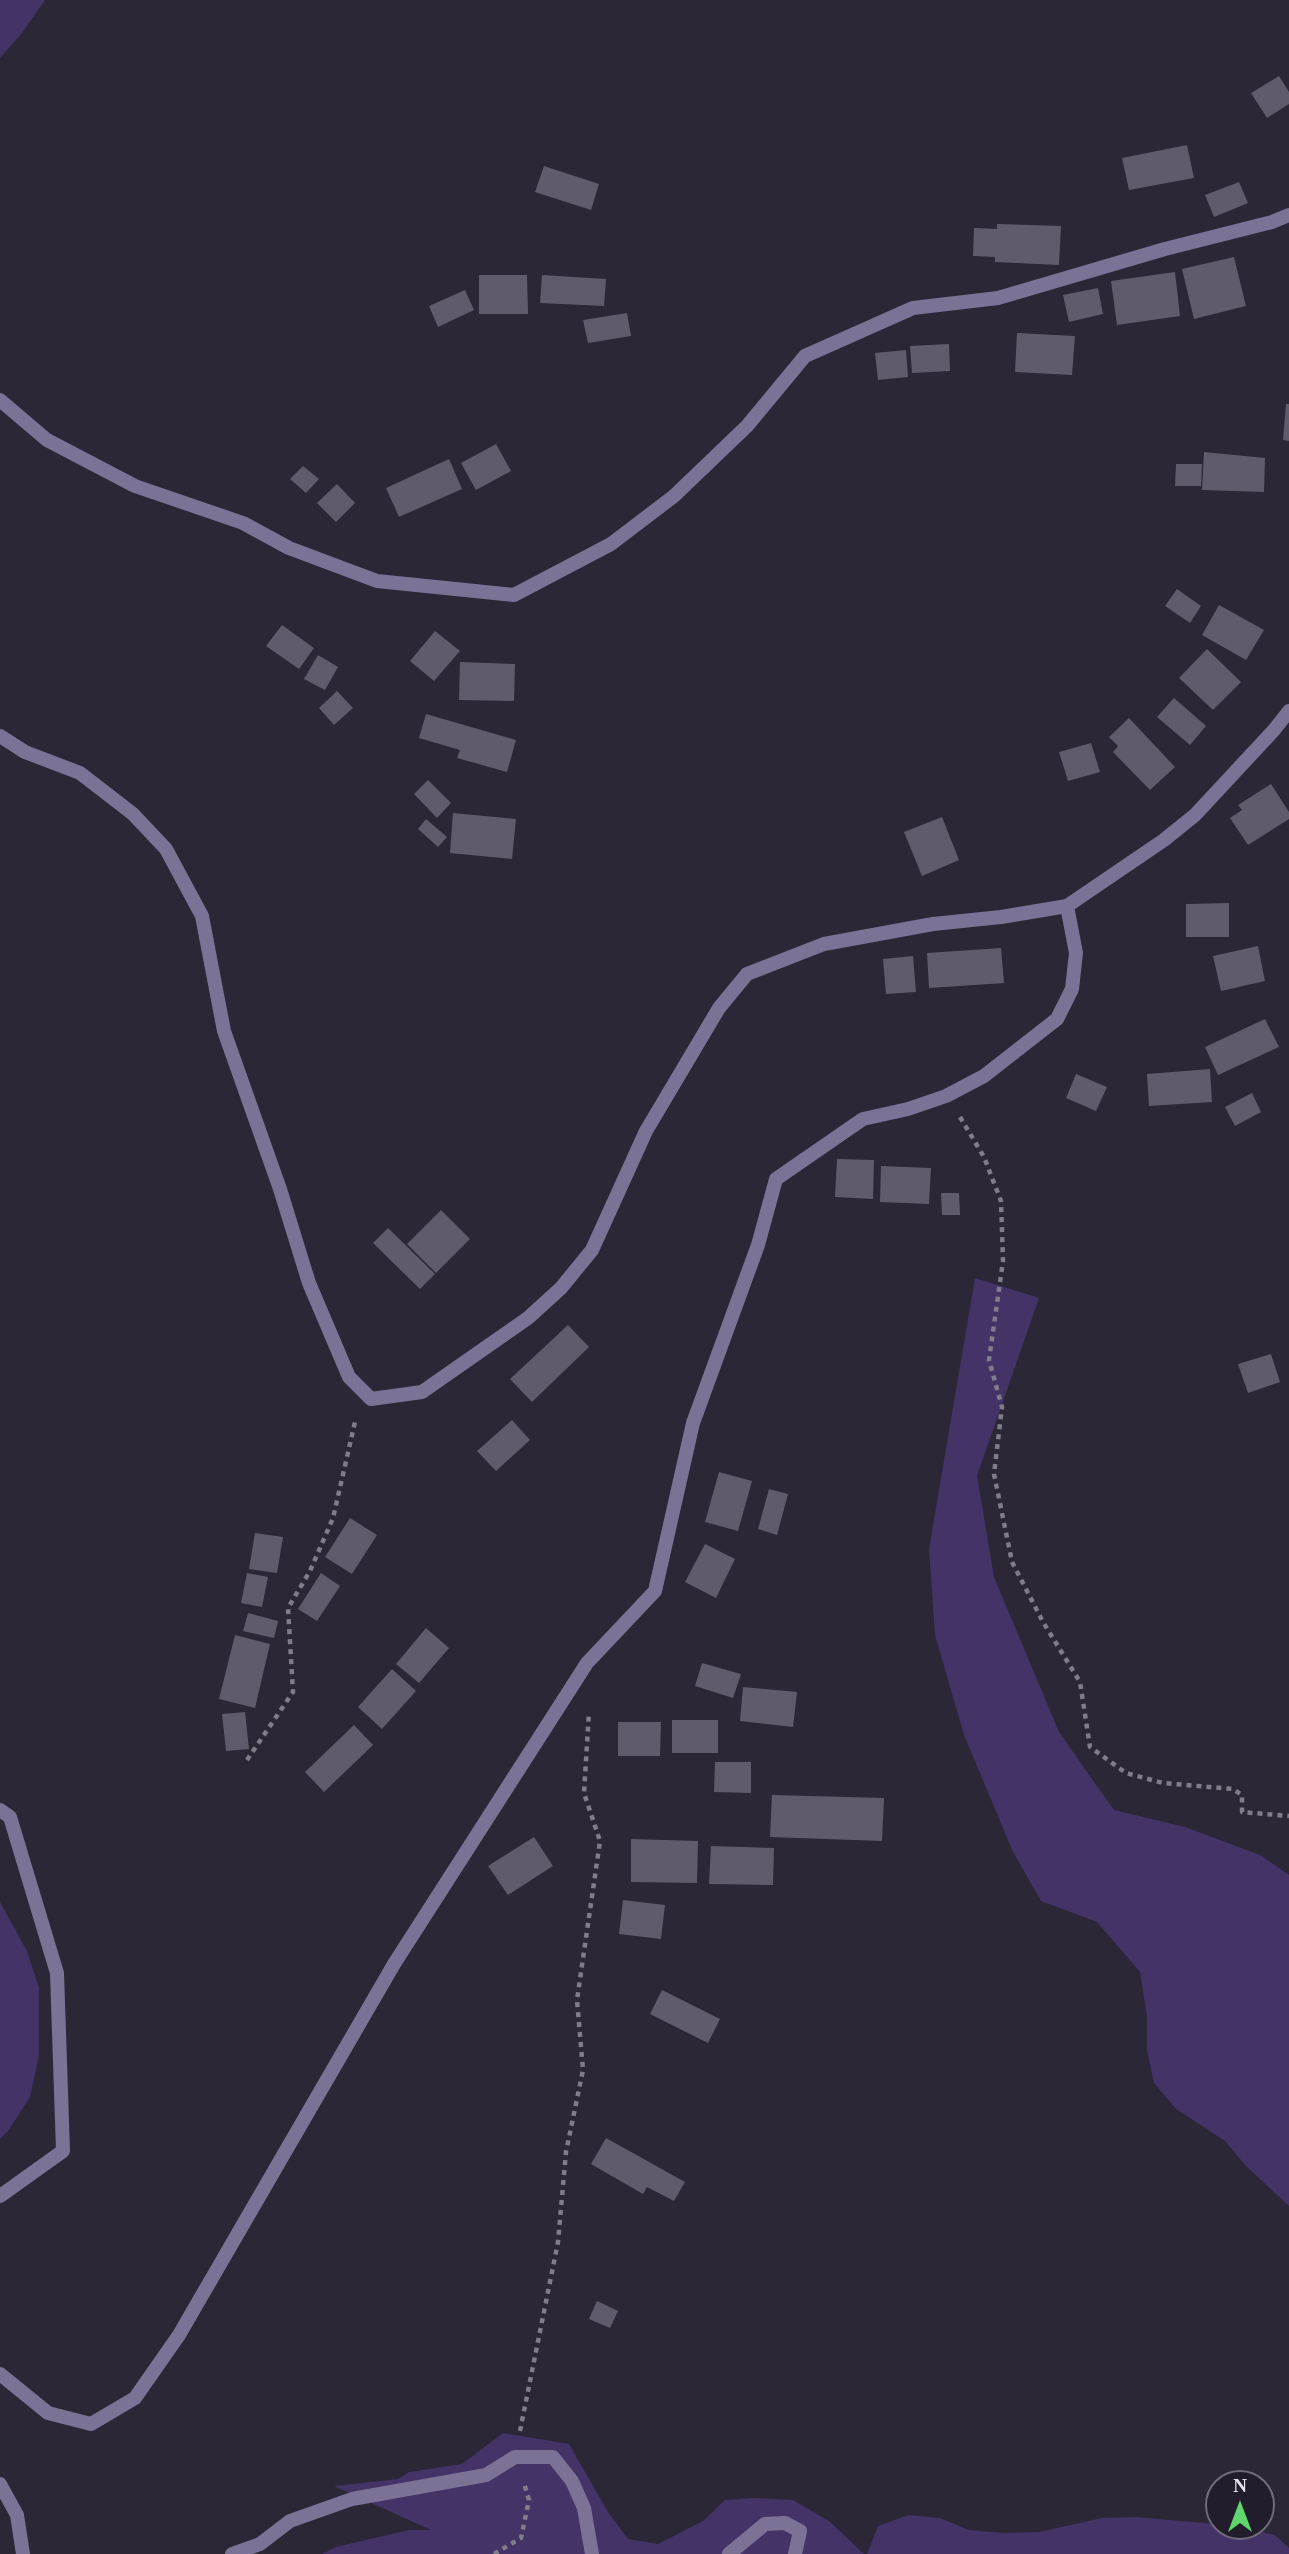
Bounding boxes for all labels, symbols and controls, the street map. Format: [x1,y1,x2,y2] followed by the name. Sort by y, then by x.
[1205,2470,1275,2540] north arrow
[1233,2475,1247,2496] text: N

